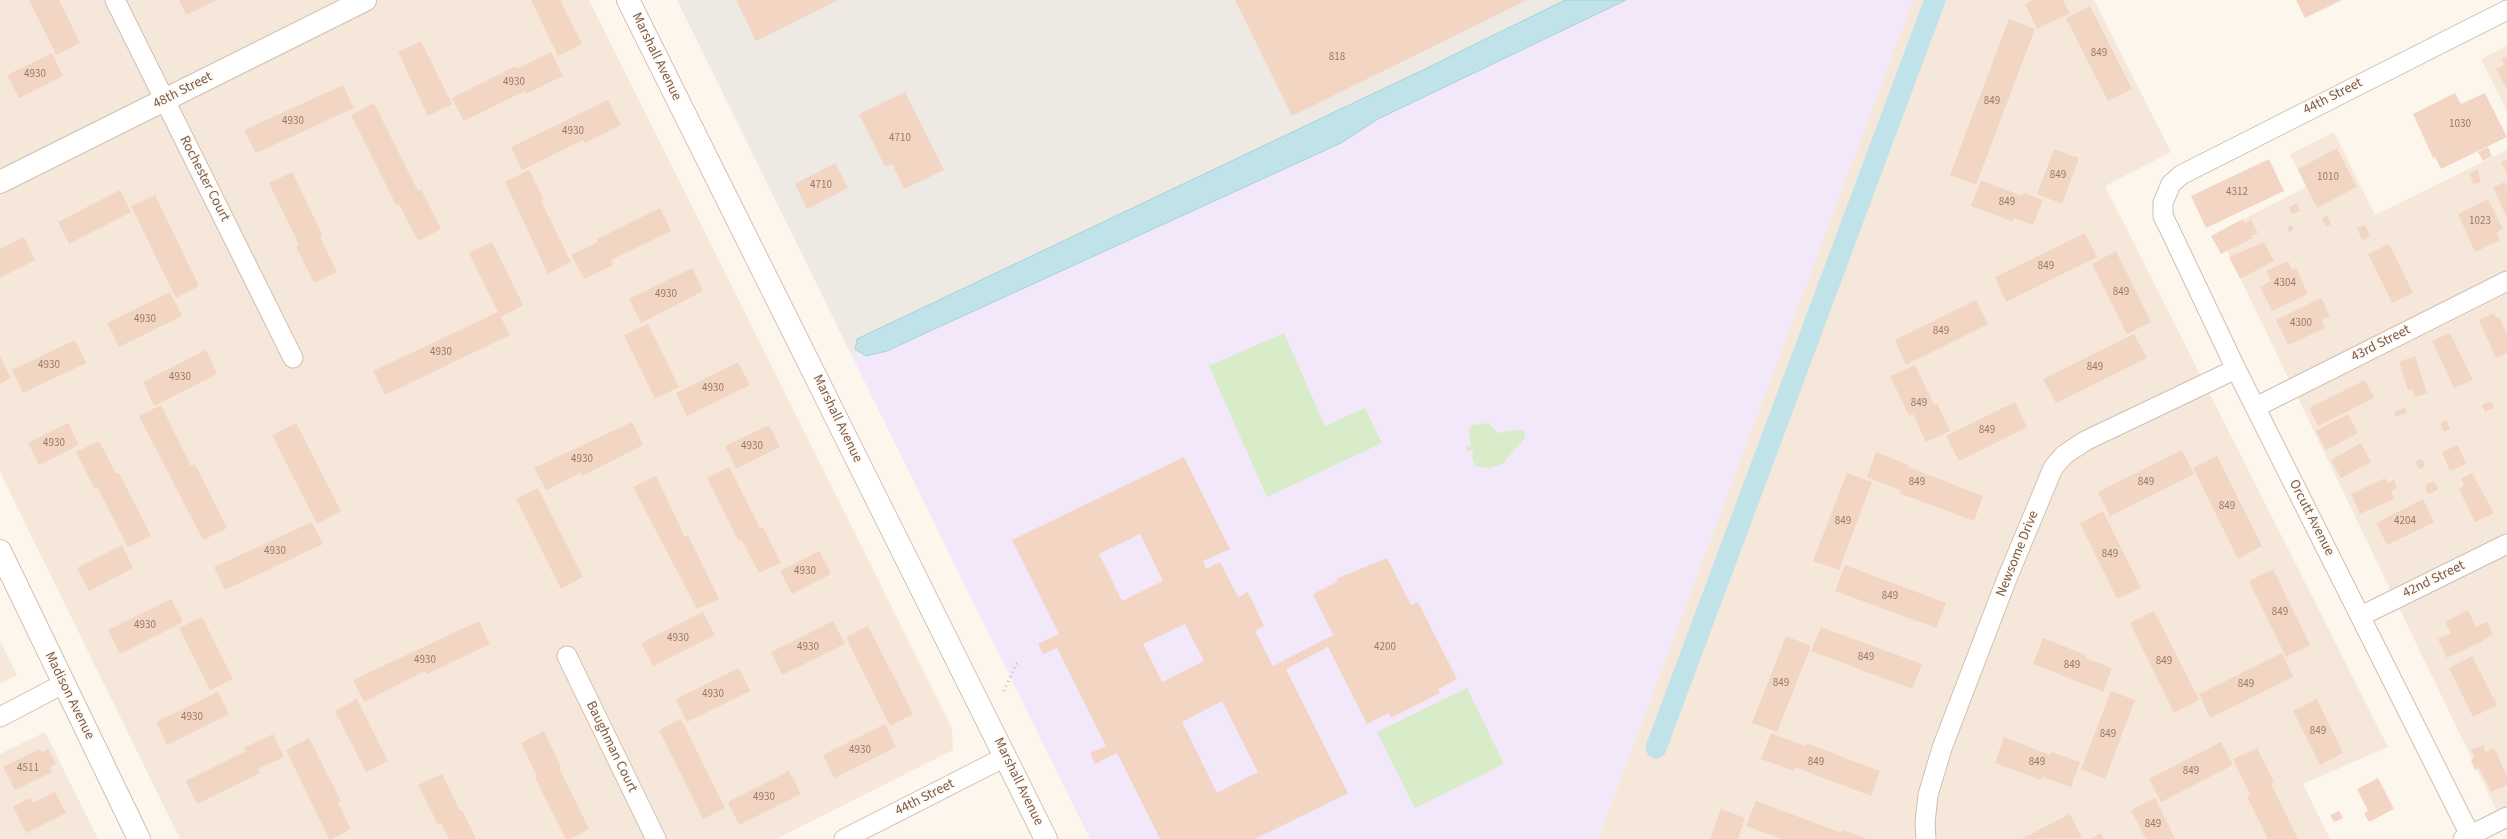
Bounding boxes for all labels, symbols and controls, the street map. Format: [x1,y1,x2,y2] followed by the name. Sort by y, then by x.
[627,10,685,104] street label: Marshall Avenue
[2091,47,2107,61] house number: 849
[1329,51,1345,65] house number: 818
[24,68,46,82] house number: 4930
[151,69,215,113] street label: 48th Street
[2301,75,2365,119] street label: 44th Street
[503,76,525,90] house number: 4930
[1984,95,2000,109] house number: 849
[282,115,304,129] house number: 4930
[2449,118,2471,132] house number: 1030
[562,125,584,139] house number: 4930
[889,132,911,146] house number: 4710
[175,133,233,225] street label: Rochester Court
[2050,169,2066,183] house number: 849
[2317,171,2339,185] house number: 1010
[810,179,832,193] house number: 4710
[2226,186,2248,200] house number: 4312
[1999,196,2015,210] house number: 849
[2469,215,2491,229] house number: 1023
[2038,260,2054,274] house number: 849
[2274,277,2296,291] house number: 4304
[2113,286,2129,300] house number: 849
[655,288,677,302] house number: 4930
[134,313,156,327] house number: 4930
[2290,317,2312,331] house number: 4300
[2349,322,2413,366] street label: 43rd Street
[1933,325,1949,339] house number: 849
[430,346,452,360] house number: 4930
[38,359,60,373] house number: 4930
[2087,361,2103,375] house number: 849
[169,371,191,385] house number: 4930
[808,372,866,466] street label: Marshall Avenue
[702,382,724,396] house number: 4930
[1911,397,1927,411] house number: 849
[1979,424,1995,438] house number: 849
[43,437,65,451] house number: 4930
[741,440,763,454] house number: 4930
[571,453,593,467] house number: 4930
[1909,476,1925,490] house number: 849
[2138,476,2154,490] house number: 849
[2285,477,2337,559] street label: Orcutt Avenue
[2219,500,2235,514] house number: 849
[1993,509,2043,599] street label: Newsome Drive
[1835,515,1851,529] house number: 849
[2394,515,2416,529] house number: 4204
[264,545,286,559] house number: 4930
[2102,548,2118,562] house number: 849
[2400,558,2468,602] street label: 42nd Street
[794,565,816,579] house number: 4930
[1882,590,1898,604] house number: 849
[2272,606,2288,620] house number: 849
[134,619,156,633] house number: 4930
[667,632,689,646] house number: 4930
[797,641,819,655] house number: 4930
[1374,641,1396,655] house number: 4200
[41,649,97,743] street label: Madison Avenue
[1858,651,1874,665] house number: 849
[414,654,436,668] house number: 4930
[2156,655,2172,669] house number: 849
[2064,659,2080,673] house number: 849
[1773,677,1789,691] house number: 849
[2238,678,2254,692] house number: 849
[702,688,724,702] house number: 4930
[582,699,640,795] street label: Baughman Court
[181,711,203,725] house number: 4930
[2310,725,2326,739] house number: 849
[2100,728,2116,742] house number: 849
[989,735,1047,829] street label: Marshall Avenue
[849,744,871,758] house number: 4930
[1808,756,1824,770] house number: 849
[2029,756,2045,770] house number: 849
[17,762,39,776] house number: 4511
[2183,765,2199,779] house number: 849
[893,776,957,820] street label: 44th Street
[753,791,775,805] house number: 4930
[2145,818,2161,832] house number: 849

